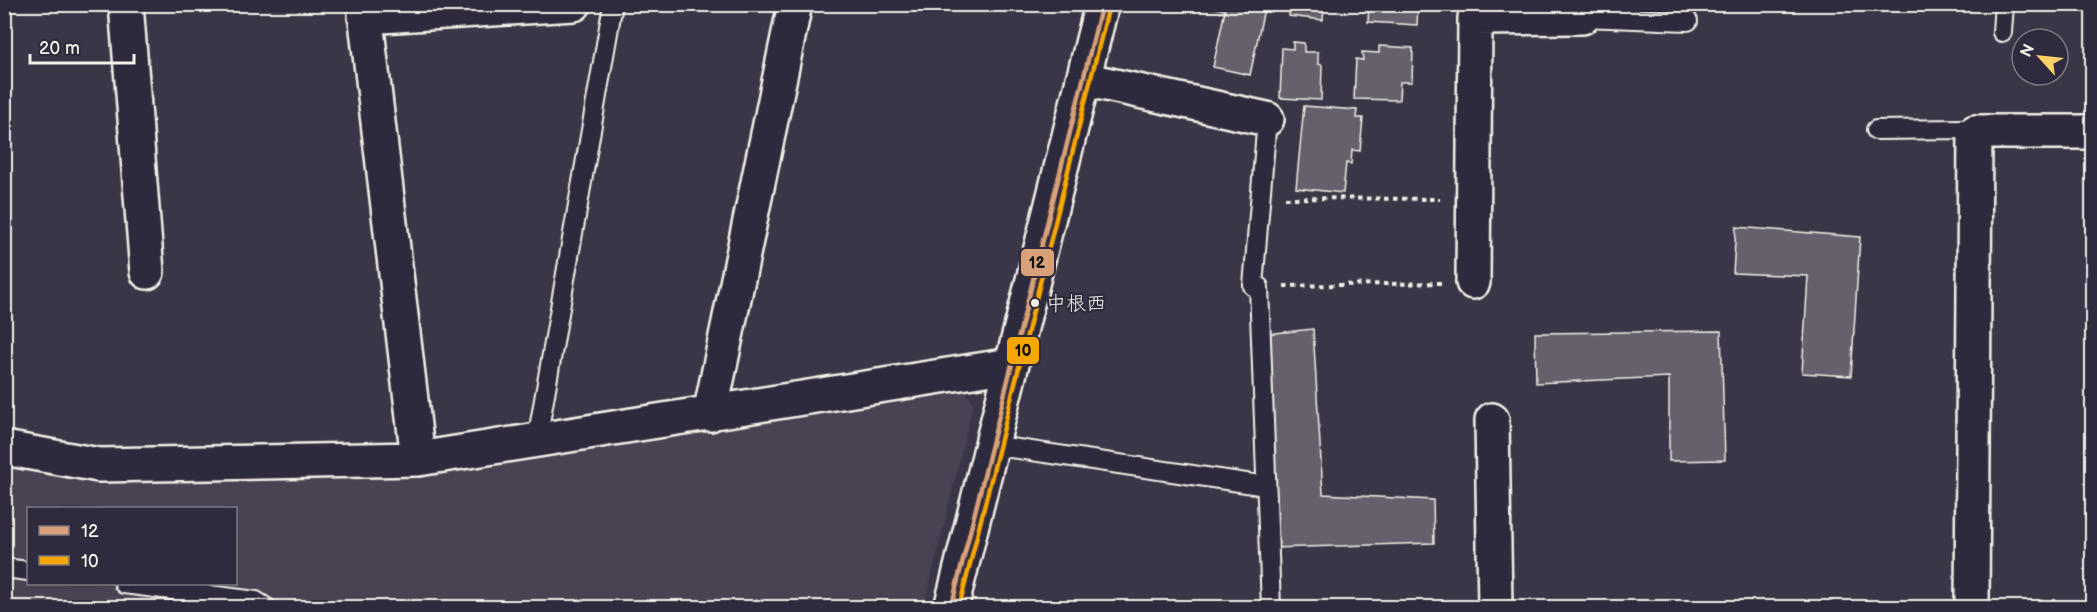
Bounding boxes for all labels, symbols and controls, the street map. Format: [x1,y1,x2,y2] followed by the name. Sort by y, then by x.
[30,27,134,65] scale bar
[2010,27,2070,87] north arrow
[39,38,80,59] text: 20 m
[2017,41,2039,61] text: N
[1020,248,1055,277] line badge: 12
[1029,254,1046,273] text: 12
[1046,292,1106,316] place label: 中根西
[1029,297,1041,309] marker: 中根西
[1006,336,1040,365] line badge: 10
[1015,342,1031,361] text: 10
[27,507,237,585] legend
[81,521,99,542] text: 12
[81,551,99,572] text: 10

